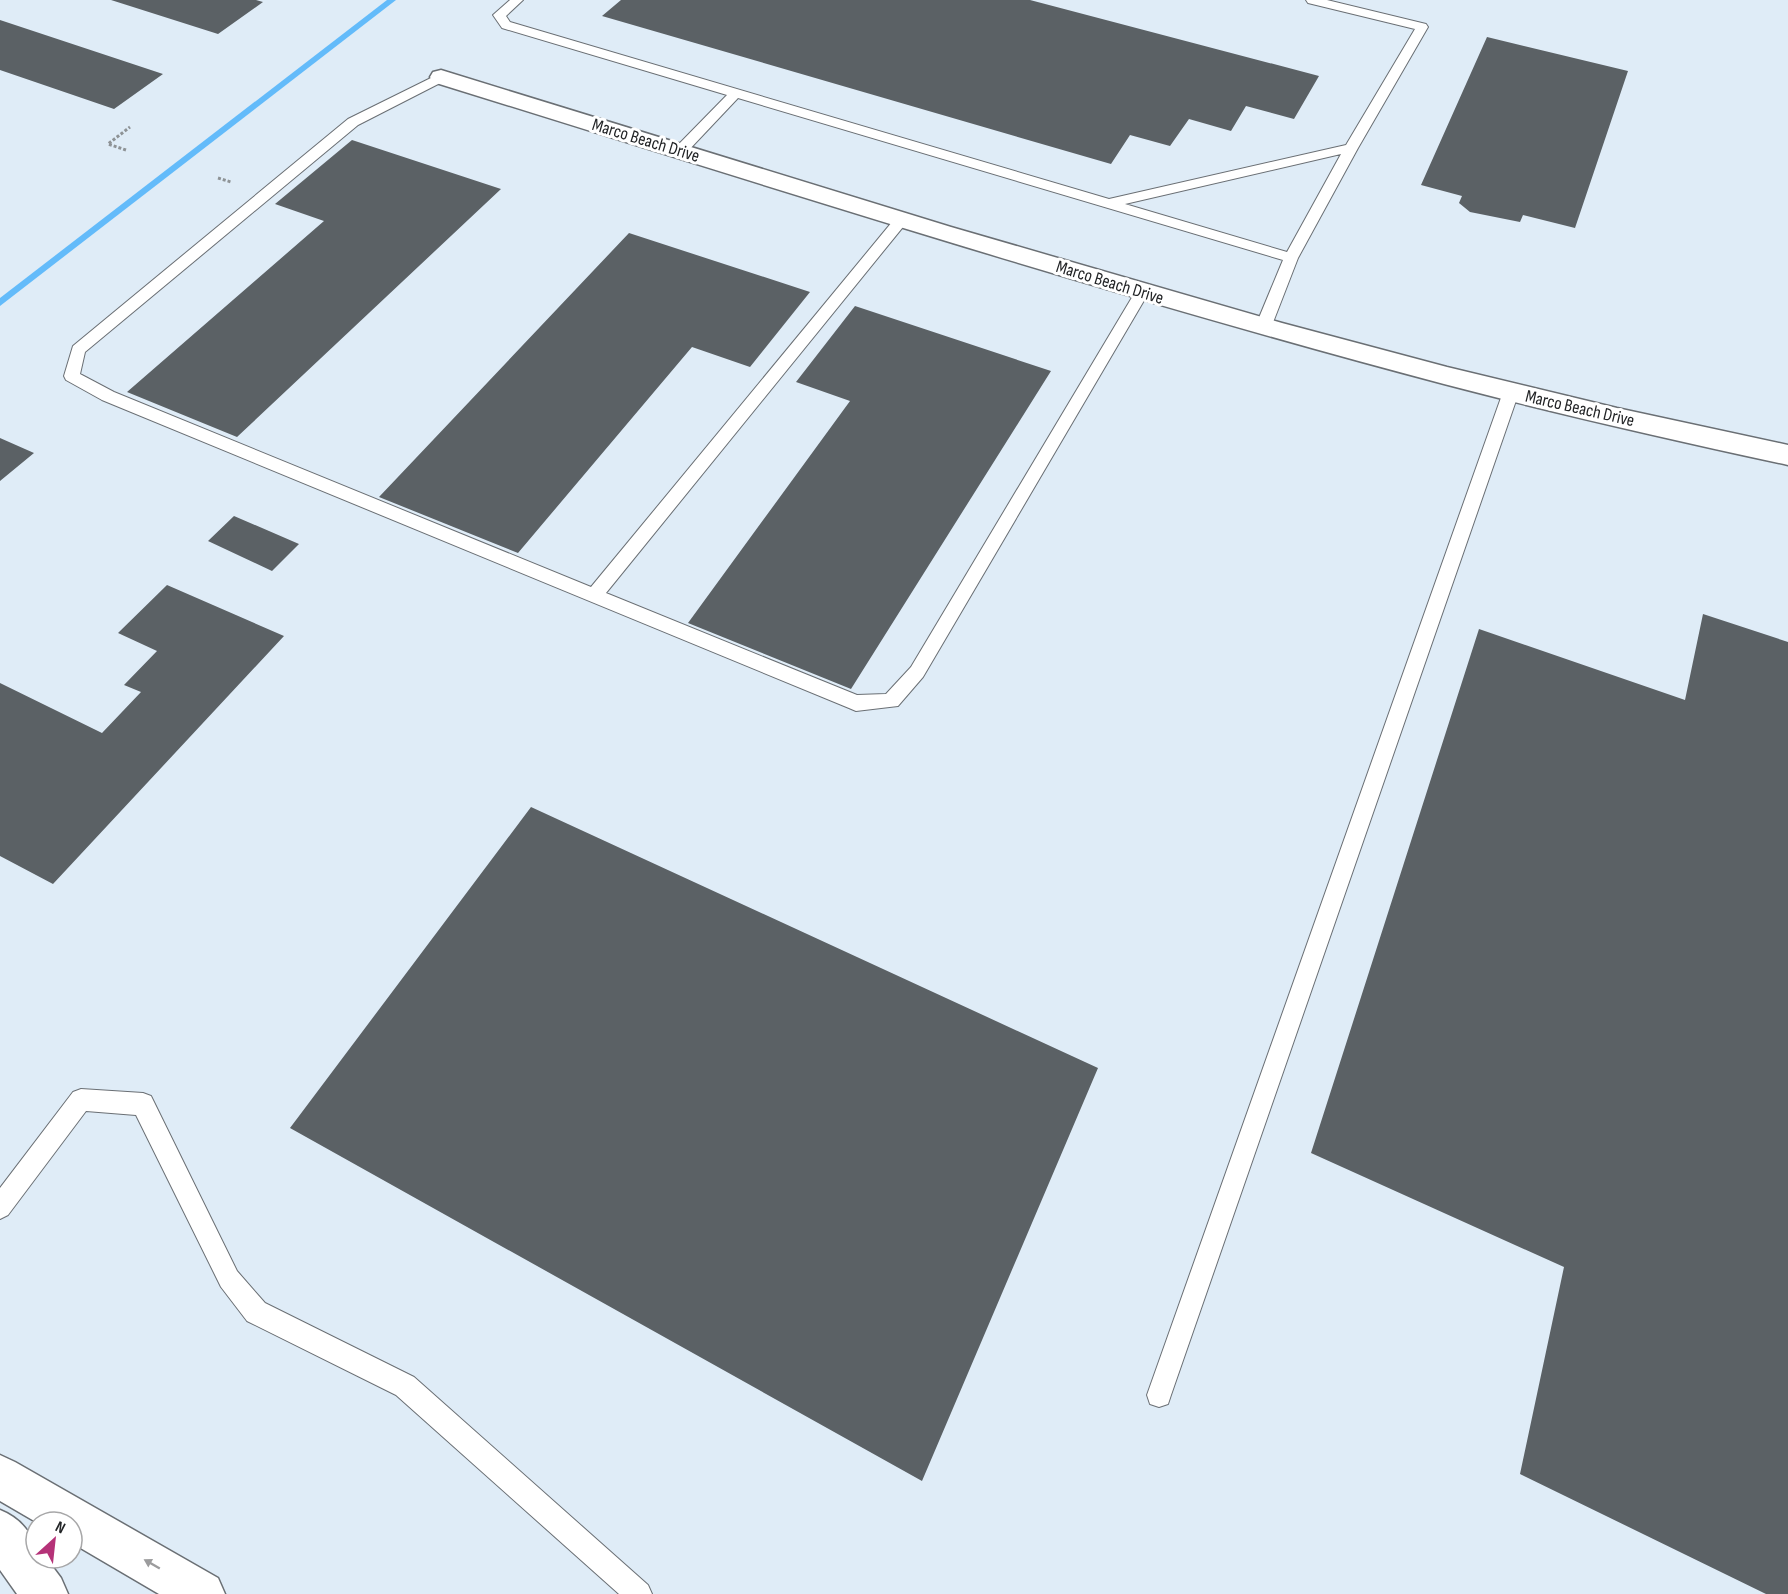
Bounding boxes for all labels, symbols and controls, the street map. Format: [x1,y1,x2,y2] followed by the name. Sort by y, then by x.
[590,114,702,167] street label: Marco Beach Drive
[1054,256,1166,309] street label: Marco Beach Drive
[1523,386,1636,431] street label: Marco Beach Drive
[24,1510,84,1570] north arrow
[52,1518,68,1538] text: N
[144,1559,160,1570] one-way arrow

